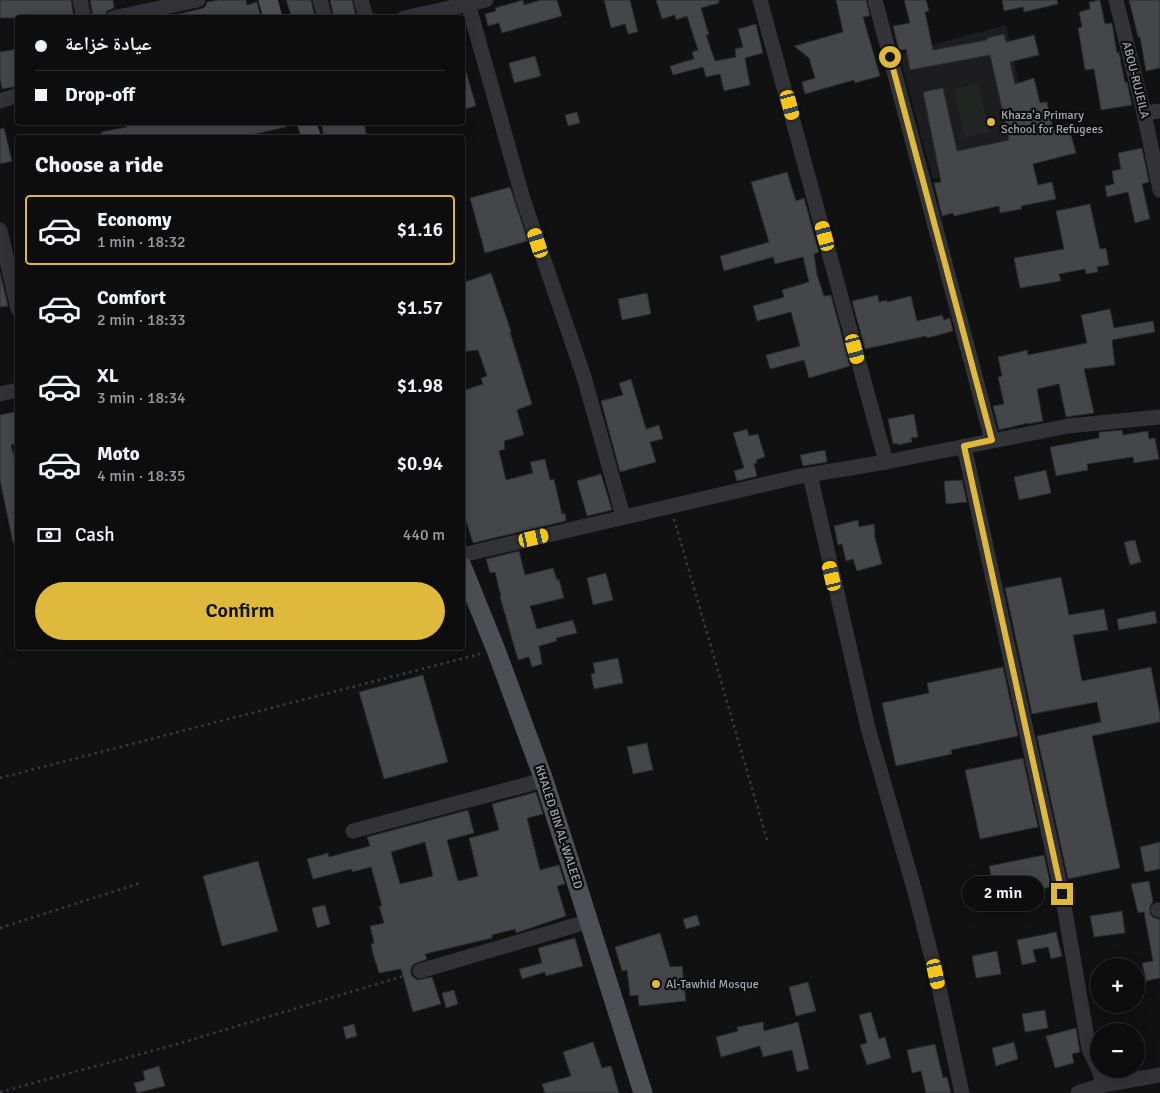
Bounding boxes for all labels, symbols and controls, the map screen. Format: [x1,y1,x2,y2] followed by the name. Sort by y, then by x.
[65,32,152,56] text: عيادة خزاعة
[1119,40,1152,121] street label: ABOU-RUJEILA
[879,46,901,68] route start
[65,83,135,107] text: Drop-off
[778,89,801,121] car
[1001,108,1103,137] place label: Khaza'a Primary School for Refugees
[985,116,997,128] marker: Khaza'a Primary School for Refugees
[35,151,163,178] text: Choose a ride
[37,208,82,253] icon: car
[97,208,171,232] text: Economy
[397,218,443,242] text: $1.16
[813,220,836,252] car
[526,226,549,260] car
[97,232,186,252] text: 1 min · 18:32
[37,286,82,331] icon: car
[97,286,166,310] text: Comfort
[397,296,443,320] text: $1.57
[97,310,186,330] text: 2 min · 18:33
[843,333,866,365] car
[37,364,82,409] icon: car
[97,364,119,388] text: XL
[397,374,443,398] text: $1.98
[97,388,186,408] text: 3 min · 18:34
[37,442,82,487] icon: car
[97,442,140,466] text: Moto
[397,452,443,476] text: $0.94
[97,466,186,486] text: 4 min · 18:35
[35,521,63,549] icon: cash
[75,523,115,547] text: Cash
[403,525,445,545] text: 440 m
[517,527,550,549] car
[821,560,842,592] car
[35,582,445,640] button: Confirm
[531,763,586,891] street label: KHALED BIN AL-WALEED
[962,876,1044,912] callout: 2 min
[984,883,1022,903] text: 2 min
[1051,883,1073,905] route end
[925,958,946,990] car
[1090,958,1145,1078] map controls
[1090,958,1145,1013] button: +
[666,977,759,992] place label: Al-Tawhid Mosque
[650,978,662,990] marker: Al-Tawhid Mosque
[1090,1023,1145,1078] button: −

